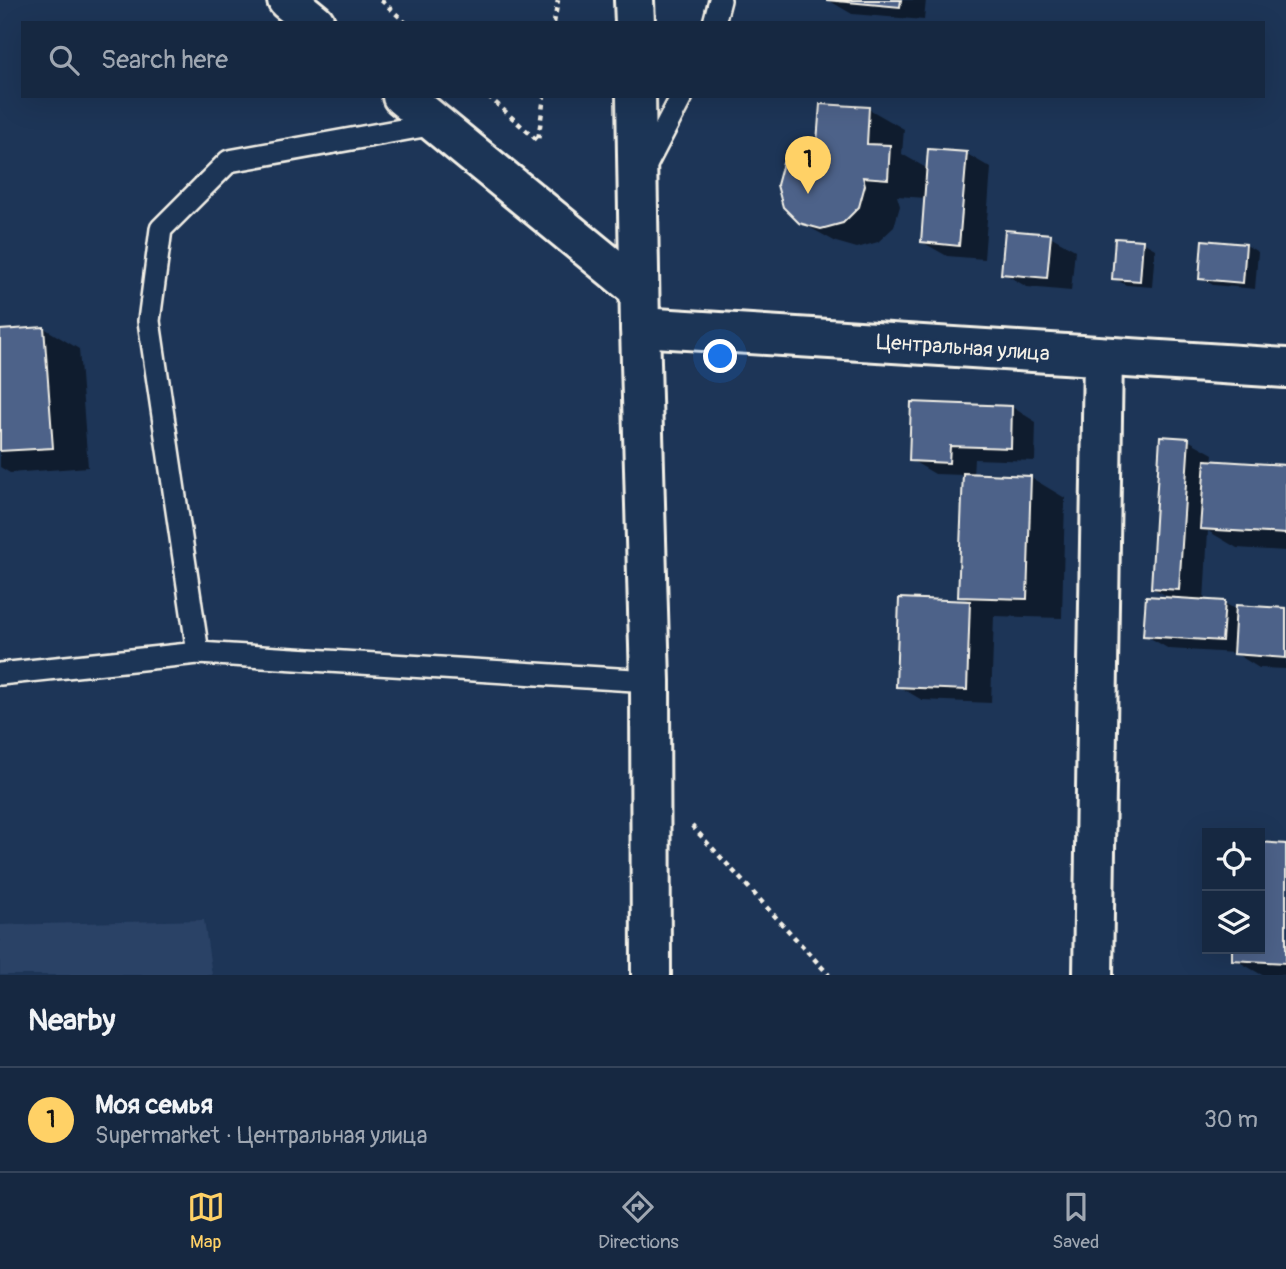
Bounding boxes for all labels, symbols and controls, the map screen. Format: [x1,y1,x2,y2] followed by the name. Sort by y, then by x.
[21,21,1265,98] search box
[45,41,83,79] icon: search
[101,44,228,76] text: Search here
[785,136,831,194] pin: 1
[875,328,1051,368] street label: Центральная улица
[703,339,737,373] your location
[1202,828,1265,954] map controls
[1202,828,1265,891] button: locate
[1202,891,1265,954] button: layers
[28,1002,115,1039] text: Nearby
[95,1089,213,1121] text: Моя семья
[47,1105,56,1134] text: 1
[1204,1105,1258,1134] text: 30 m
[95,1121,427,1150] text: Supermarket · Центральная улица
[187,1188,225,1254] tab: Map
[598,1188,679,1254] tab: Directions
[1052,1188,1099,1254] tab: Saved

